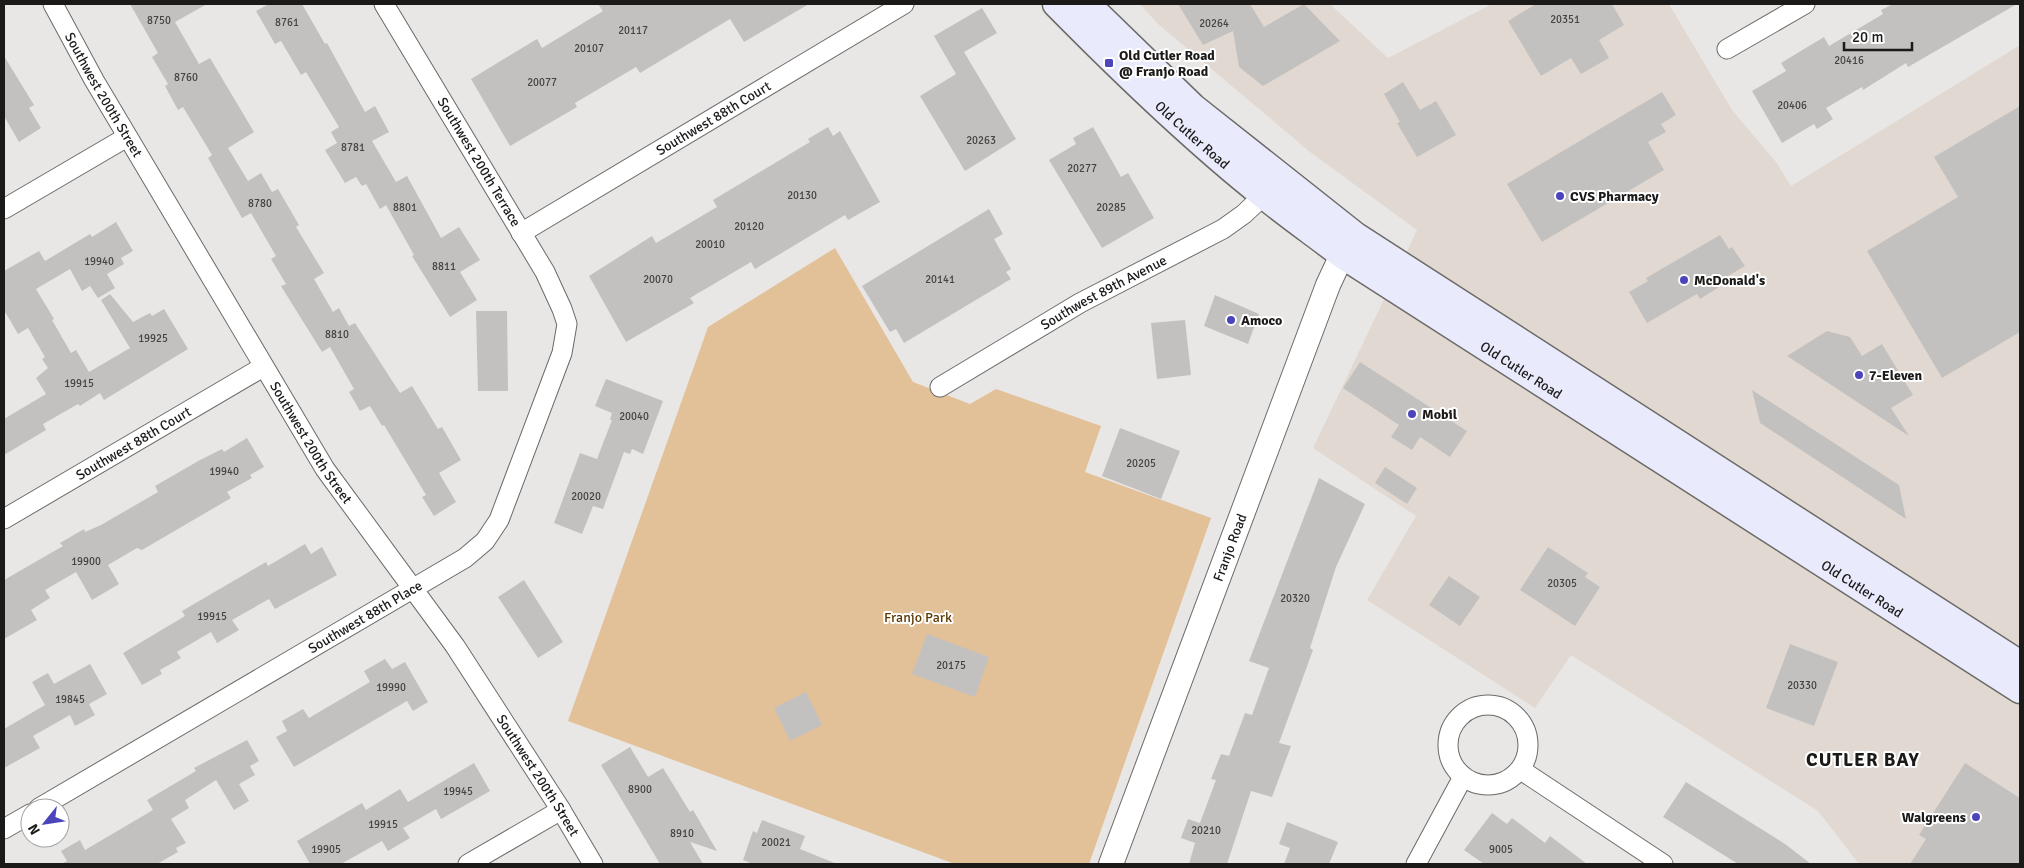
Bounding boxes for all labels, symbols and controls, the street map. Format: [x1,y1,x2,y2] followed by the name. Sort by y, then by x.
[1550,13,1580,26] house number: 20351
[147,14,171,27] house number: 8750
[275,16,299,29] house number: 8761
[1199,17,1229,30] house number: 20264
[1844,20,1912,52] scale bar
[618,24,648,37] house number: 20117
[1852,28,1883,46] text: 20 m
[61,29,146,160] street label: Southwest 200th Street
[574,42,604,55] house number: 20107
[1119,47,1215,80] place label: Old Cutler Road @ Franjo Road
[1834,54,1864,67] house number: 20416
[1103,57,1115,69] marker: Old Cutler Road @ Franjo Road
[174,71,198,84] house number: 8760
[527,76,557,89] house number: 20077
[653,77,774,159] street label: Southwest 88th Court
[434,94,524,230] street label: Southwest 200th Terrace
[1152,97,1233,172] street label: Old Cutler Road
[1777,99,1807,112] house number: 20406
[966,134,996,147] house number: 20263
[341,141,365,154] house number: 8781
[1067,162,1097,175] house number: 20277
[1570,188,1659,205] place label: CVS Pharmacy
[787,189,817,202] house number: 20130
[1554,190,1566,202] marker: CVS Pharmacy
[248,197,272,210] house number: 8780
[393,201,417,214] house number: 8801
[1096,201,1126,214] house number: 20285
[734,220,764,233] house number: 20120
[695,238,725,251] house number: 20010
[1037,251,1169,333] street label: Southwest 89th Avenue
[84,255,114,268] house number: 19940
[432,260,456,273] house number: 8811
[1694,272,1765,289] place label: McDonald's
[643,273,673,286] house number: 20070
[925,273,955,286] house number: 20141
[1678,274,1690,286] marker: McDonald's
[1241,312,1282,329] place label: Amoco
[1225,314,1237,326] marker: Amoco
[325,328,349,341] house number: 8810
[138,332,168,345] house number: 19925
[1477,337,1565,403] street label: Old Cutler Road
[1869,367,1922,384] place label: 7-Eleven
[1853,369,1865,381] marker: 7-Eleven
[64,377,94,390] house number: 19915
[267,378,356,507] street label: Southwest 200th Street
[73,403,194,483] street label: Southwest 88th Court
[1422,406,1458,423] place label: Mobil
[1406,408,1418,420] marker: Mobil
[619,410,649,423] house number: 20040
[1126,457,1156,470] house number: 20205
[209,465,239,478] house number: 19940
[571,490,601,503] house number: 20020
[1209,511,1250,584] street label: Franjo Road
[71,555,101,568] house number: 19900
[1818,556,1906,621] street label: Old Cutler Road
[305,577,425,657] street label: Southwest 88th Place
[1547,577,1577,590] house number: 20305
[1280,592,1310,605] house number: 20320
[884,609,952,626] park label: Franjo Park
[197,610,227,623] house number: 19915
[936,659,966,672] house number: 20175
[1787,679,1817,692] house number: 20330
[376,681,406,694] house number: 19990
[55,693,85,706] house number: 19845
[493,711,583,839] street label: Southwest 200th Street
[1806,748,1920,772] district label: CUTLER BAY
[628,783,652,796] house number: 8900
[443,785,473,798] house number: 19945
[20,798,70,848] north arrow
[1902,809,1966,826] place label: Walgreens
[1970,811,1982,823] marker: Walgreens
[368,818,398,831] house number: 19915
[24,821,44,838] text: N
[1191,824,1221,837] house number: 20210
[670,827,694,840] house number: 8910
[761,836,791,849] house number: 20021
[311,843,341,856] house number: 19905
[1489,843,1513,856] house number: 9005

